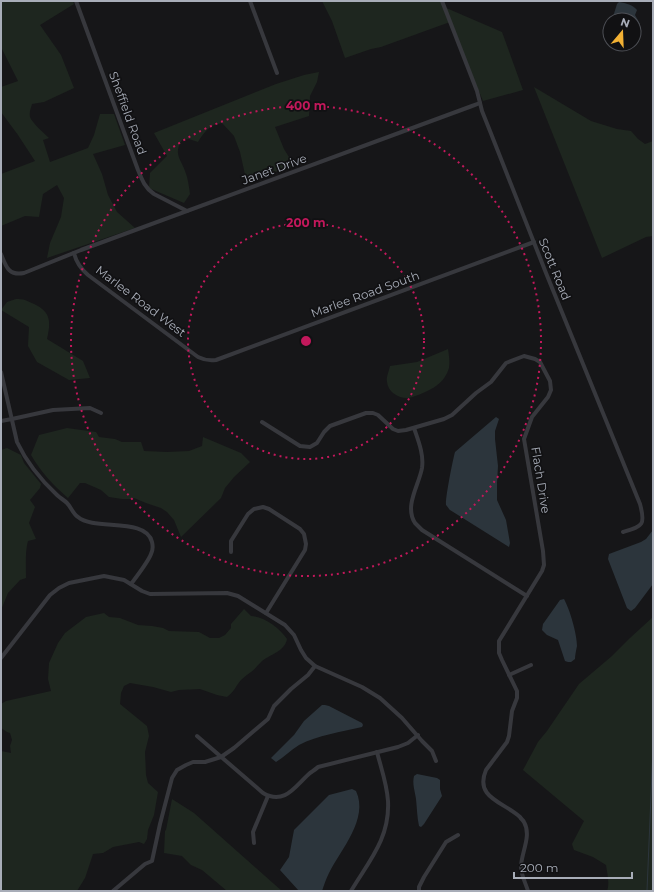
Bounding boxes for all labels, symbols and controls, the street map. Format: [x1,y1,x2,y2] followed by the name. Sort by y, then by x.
[602,12,642,52] north arrow
[619,14,632,31] text: N
[106,69,150,157] street label: Sheffield Road
[286,98,326,113] text: 400 m
[239,150,308,188] street label: Janet Drive
[286,215,326,230] text: 200 m
[536,236,574,302] street label: Scott Road
[93,262,189,340] street label: Marlee Road West
[309,267,421,321] street label: Marlee Road South
[299,334,313,348] centre of rings
[528,446,554,514] street label: Flach Drive
[514,854,632,880] scale bar
[520,860,559,875] text: 200 m

